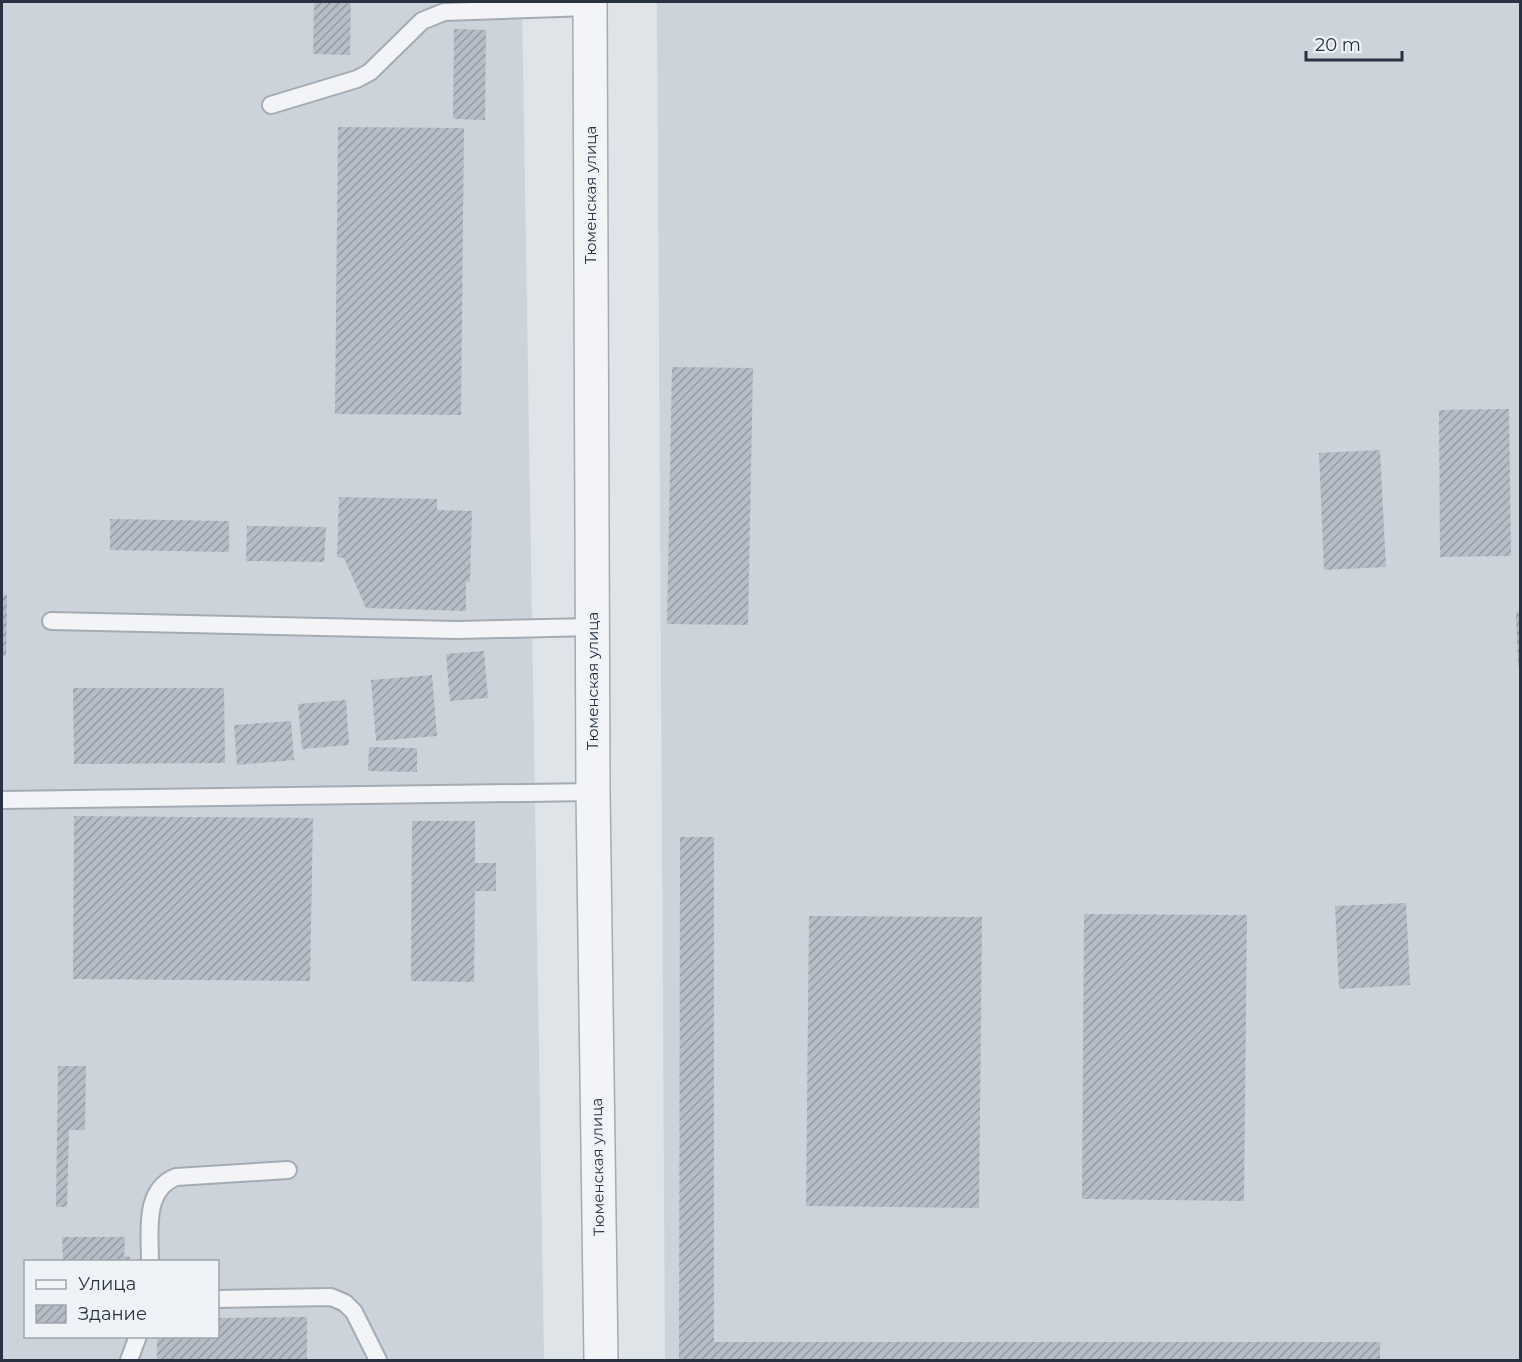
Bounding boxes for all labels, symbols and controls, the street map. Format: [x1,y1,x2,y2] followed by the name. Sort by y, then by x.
[1306,24,1402,62] scale bar
[1315,34,1361,56] text: 20 m
[581,126,600,264] street label: Тюменская улица
[583,612,602,750] street label: Тюменская улица
[587,1098,608,1236] street label: Тюменская улица
[24,1260,219,1338] legend
[78,1273,136,1295] text: Улица
[78,1303,147,1325] text: Здание

